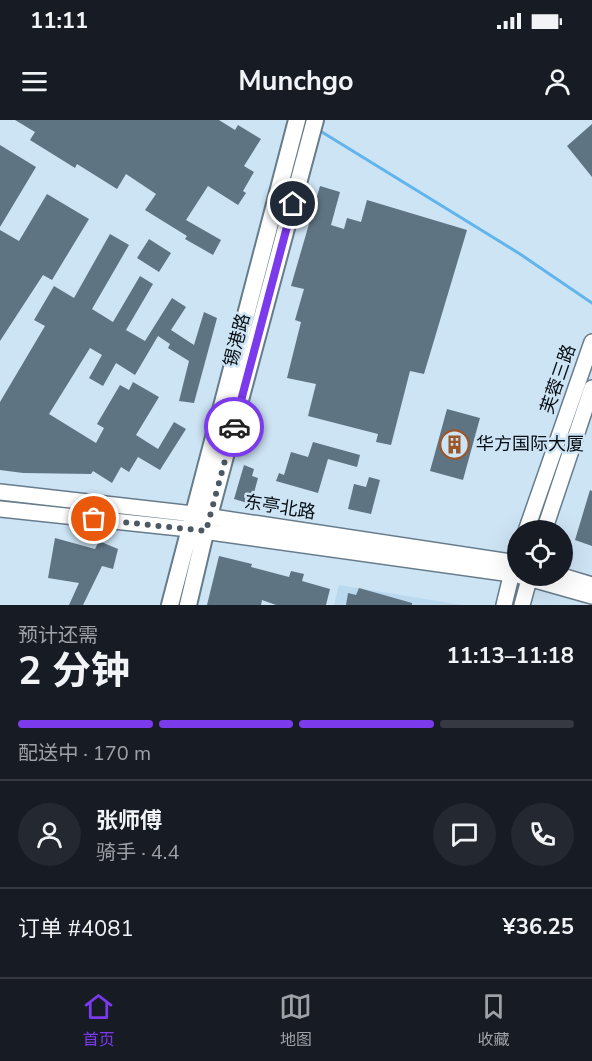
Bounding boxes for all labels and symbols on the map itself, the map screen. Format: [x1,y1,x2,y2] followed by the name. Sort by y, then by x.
[267,178,318,229] pin
[218,311,256,369] street label: 锡港路
[535,341,581,417] street label: 芙蓉三路
[204,397,264,457] courier
[439,428,471,460] building icon: 华方国际大厦
[476,432,584,456] place label: 华方国际大厦
[243,490,317,524] street label: 东亭北路
[68,493,119,544] pin

